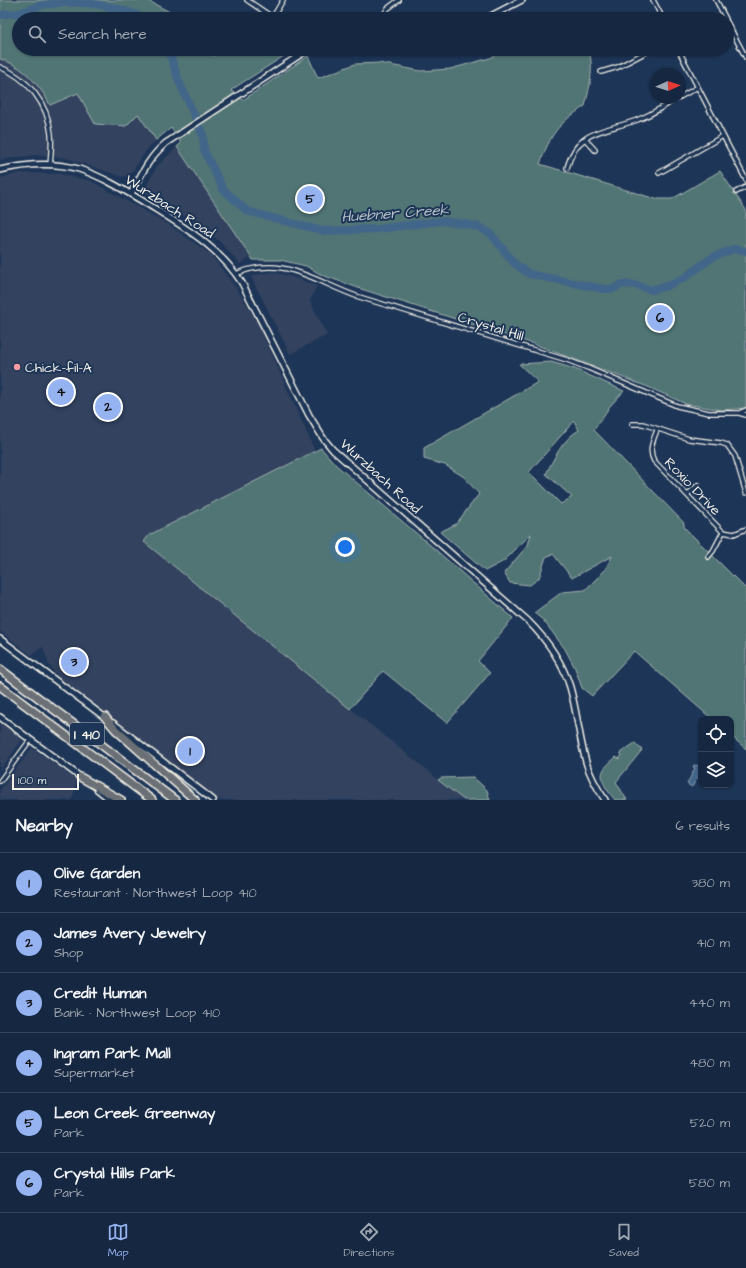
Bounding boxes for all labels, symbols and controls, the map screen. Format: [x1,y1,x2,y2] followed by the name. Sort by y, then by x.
[12,12,734,56] search box
[26,23,48,45] icon: search
[58,24,147,45] text: Search here
[650,68,686,104] north arrow
[121,170,218,243] street label: Wurzbach Road
[297,184,323,214] pin: 5
[341,199,450,228] water label: Huebner Creek
[647,303,673,333] pin: 6
[455,307,526,346] street label: Crystal Hill
[25,358,92,378] place label: Chick-fil-A
[12,362,22,372] marker: Chick-fil-A
[48,377,74,407] pin: 4
[95,392,121,422] pin: 2
[335,435,425,519] street label: Wurzbach Road
[659,453,725,520] street label: Roxio Drive
[335,537,355,557] your location
[61,647,87,677] pin: 3
[698,716,734,788] map controls
[698,716,734,752] button: locate
[70,723,104,745] road number: I 410
[177,736,203,766] pin: 1
[698,752,734,788] button: layers
[12,772,79,791] scale bar
[18,773,46,788] text: 100 m
[16,814,73,838] text: Nearby
[675,817,730,835] text: 6 results
[54,863,140,884] text: Olive Garden
[28,874,30,892] text: 1
[691,874,730,892] text: 380 m
[54,884,257,902] text: Restaurant · Northwest Loop 410
[54,923,206,944] text: James Avery Jewelry
[25,934,33,952] text: 2
[696,934,730,952] text: 410 m
[54,944,83,962] text: Shop
[54,983,147,1004] text: Credit Human
[26,994,32,1012] text: 3
[689,994,730,1012] text: 440 m
[54,1004,220,1022] text: Bank · Northwest Loop 410
[54,1043,171,1064] text: Ingram Park Mall
[25,1054,33,1072] text: 4
[689,1054,730,1072] text: 480 m
[54,1064,135,1082] text: Supermarket
[54,1103,215,1124] text: Leon Creek Greenway
[24,1114,34,1132] text: 5
[690,1114,730,1132] text: 520 m
[54,1124,84,1142] text: Park
[54,1163,175,1184] text: Crystal Hills Park
[25,1174,33,1192] text: 6
[689,1174,730,1192] text: 580 m
[54,1184,84,1202] text: Park
[107,1221,129,1260] tab: Map
[343,1221,395,1260] tab: Directions
[609,1221,639,1260] tab: Saved

